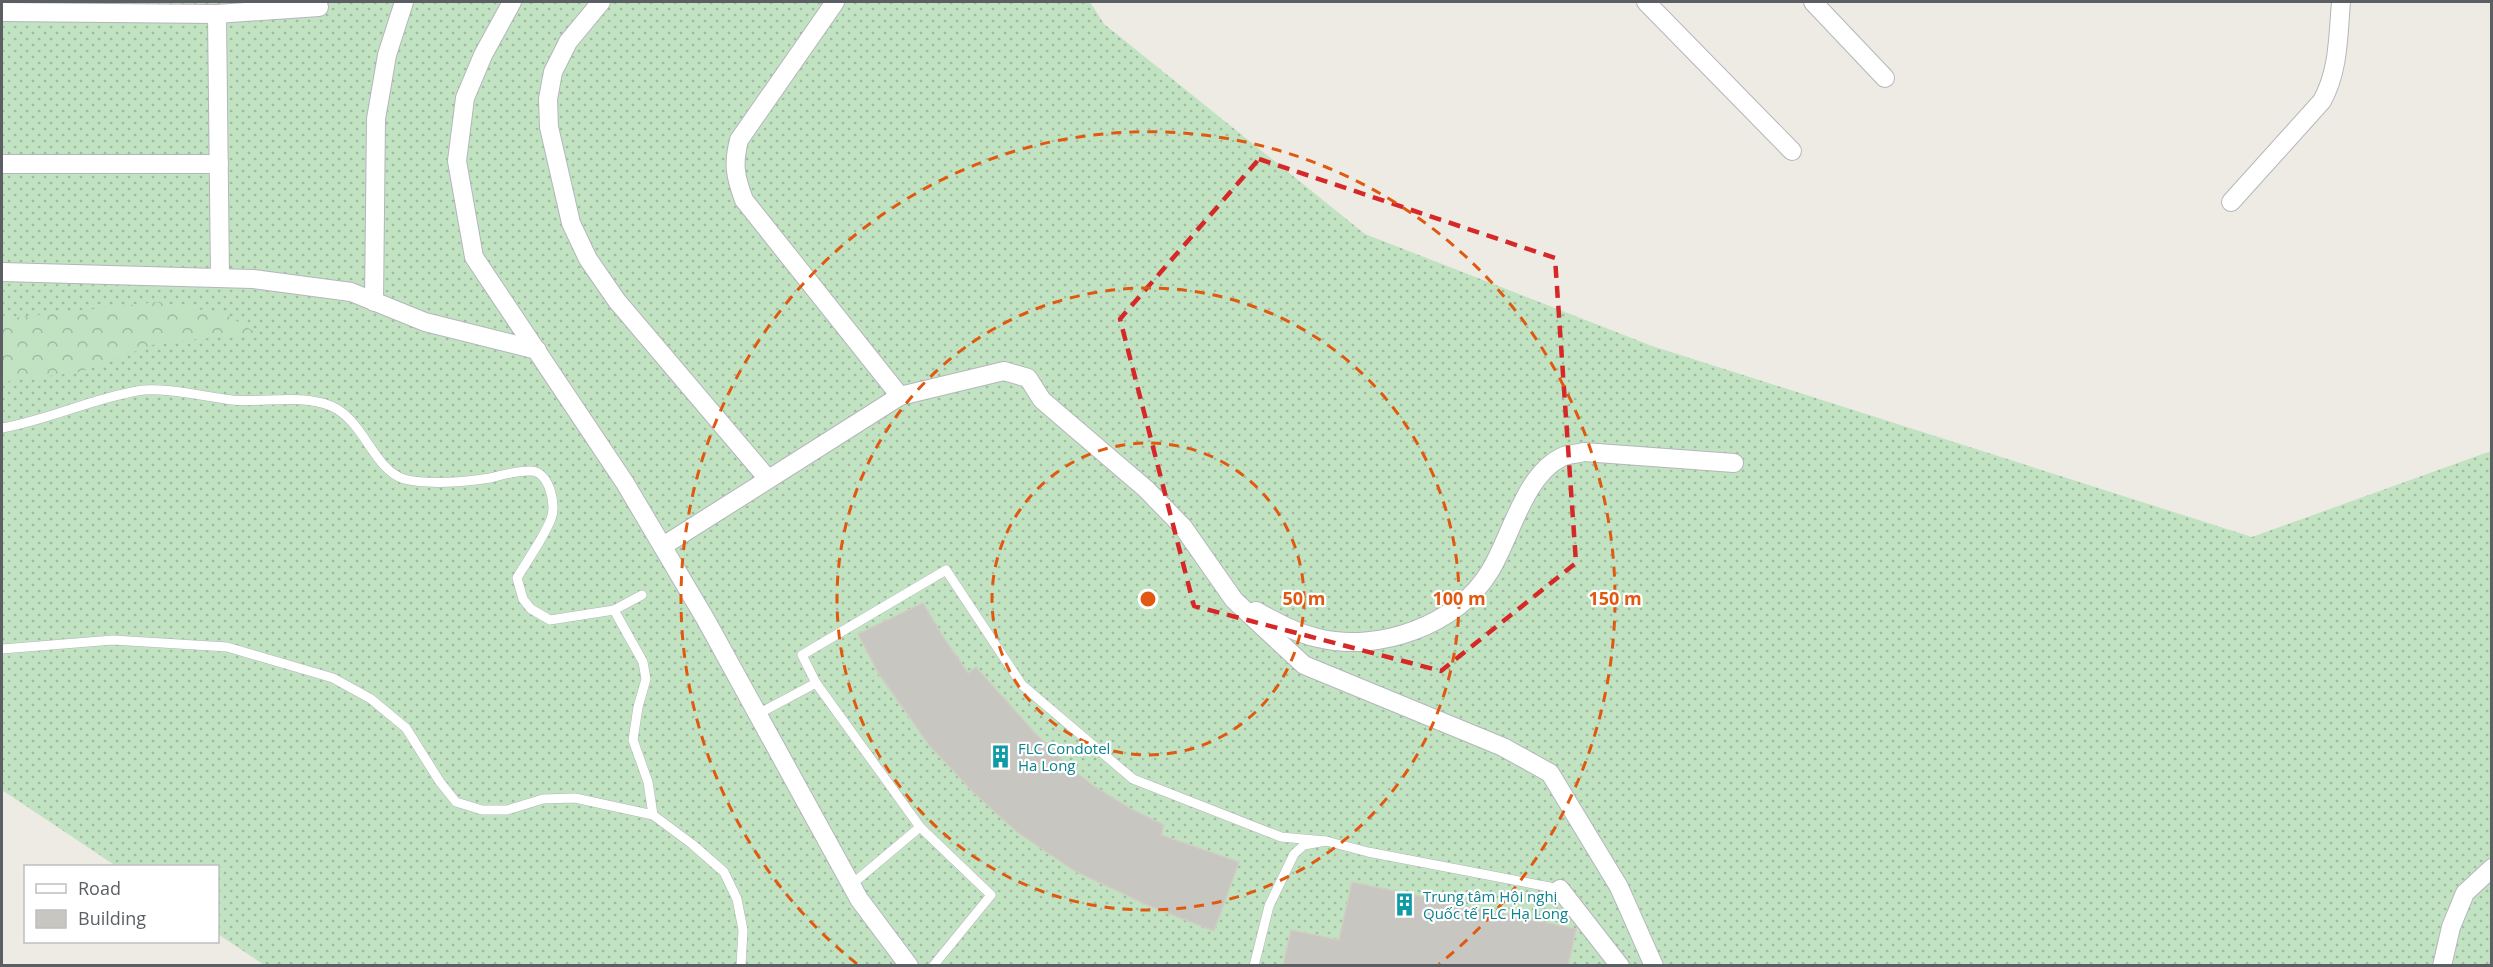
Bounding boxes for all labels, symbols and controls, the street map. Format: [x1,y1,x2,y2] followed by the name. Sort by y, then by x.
[1283,586,1325,610] text: 50 m
[1432,586,1486,610] text: 100 m
[1588,586,1642,610] text: 150 m
[1138,589,1158,609] centre of rings
[1018,738,1110,775] place label: FLC Condotel Ha Long
[987,744,1013,770] building icon: FLC Condotel Ha Long
[24,865,219,943] legend
[78,876,121,900] text: Road
[1423,886,1568,923] place label: Trung tâm Hội nghị Quốc tế FLC Hạ Long
[1392,892,1418,918] building icon: Trung tâm Hội nghị Quốc tế FLC Hạ Long
[78,906,146,930] text: Building

